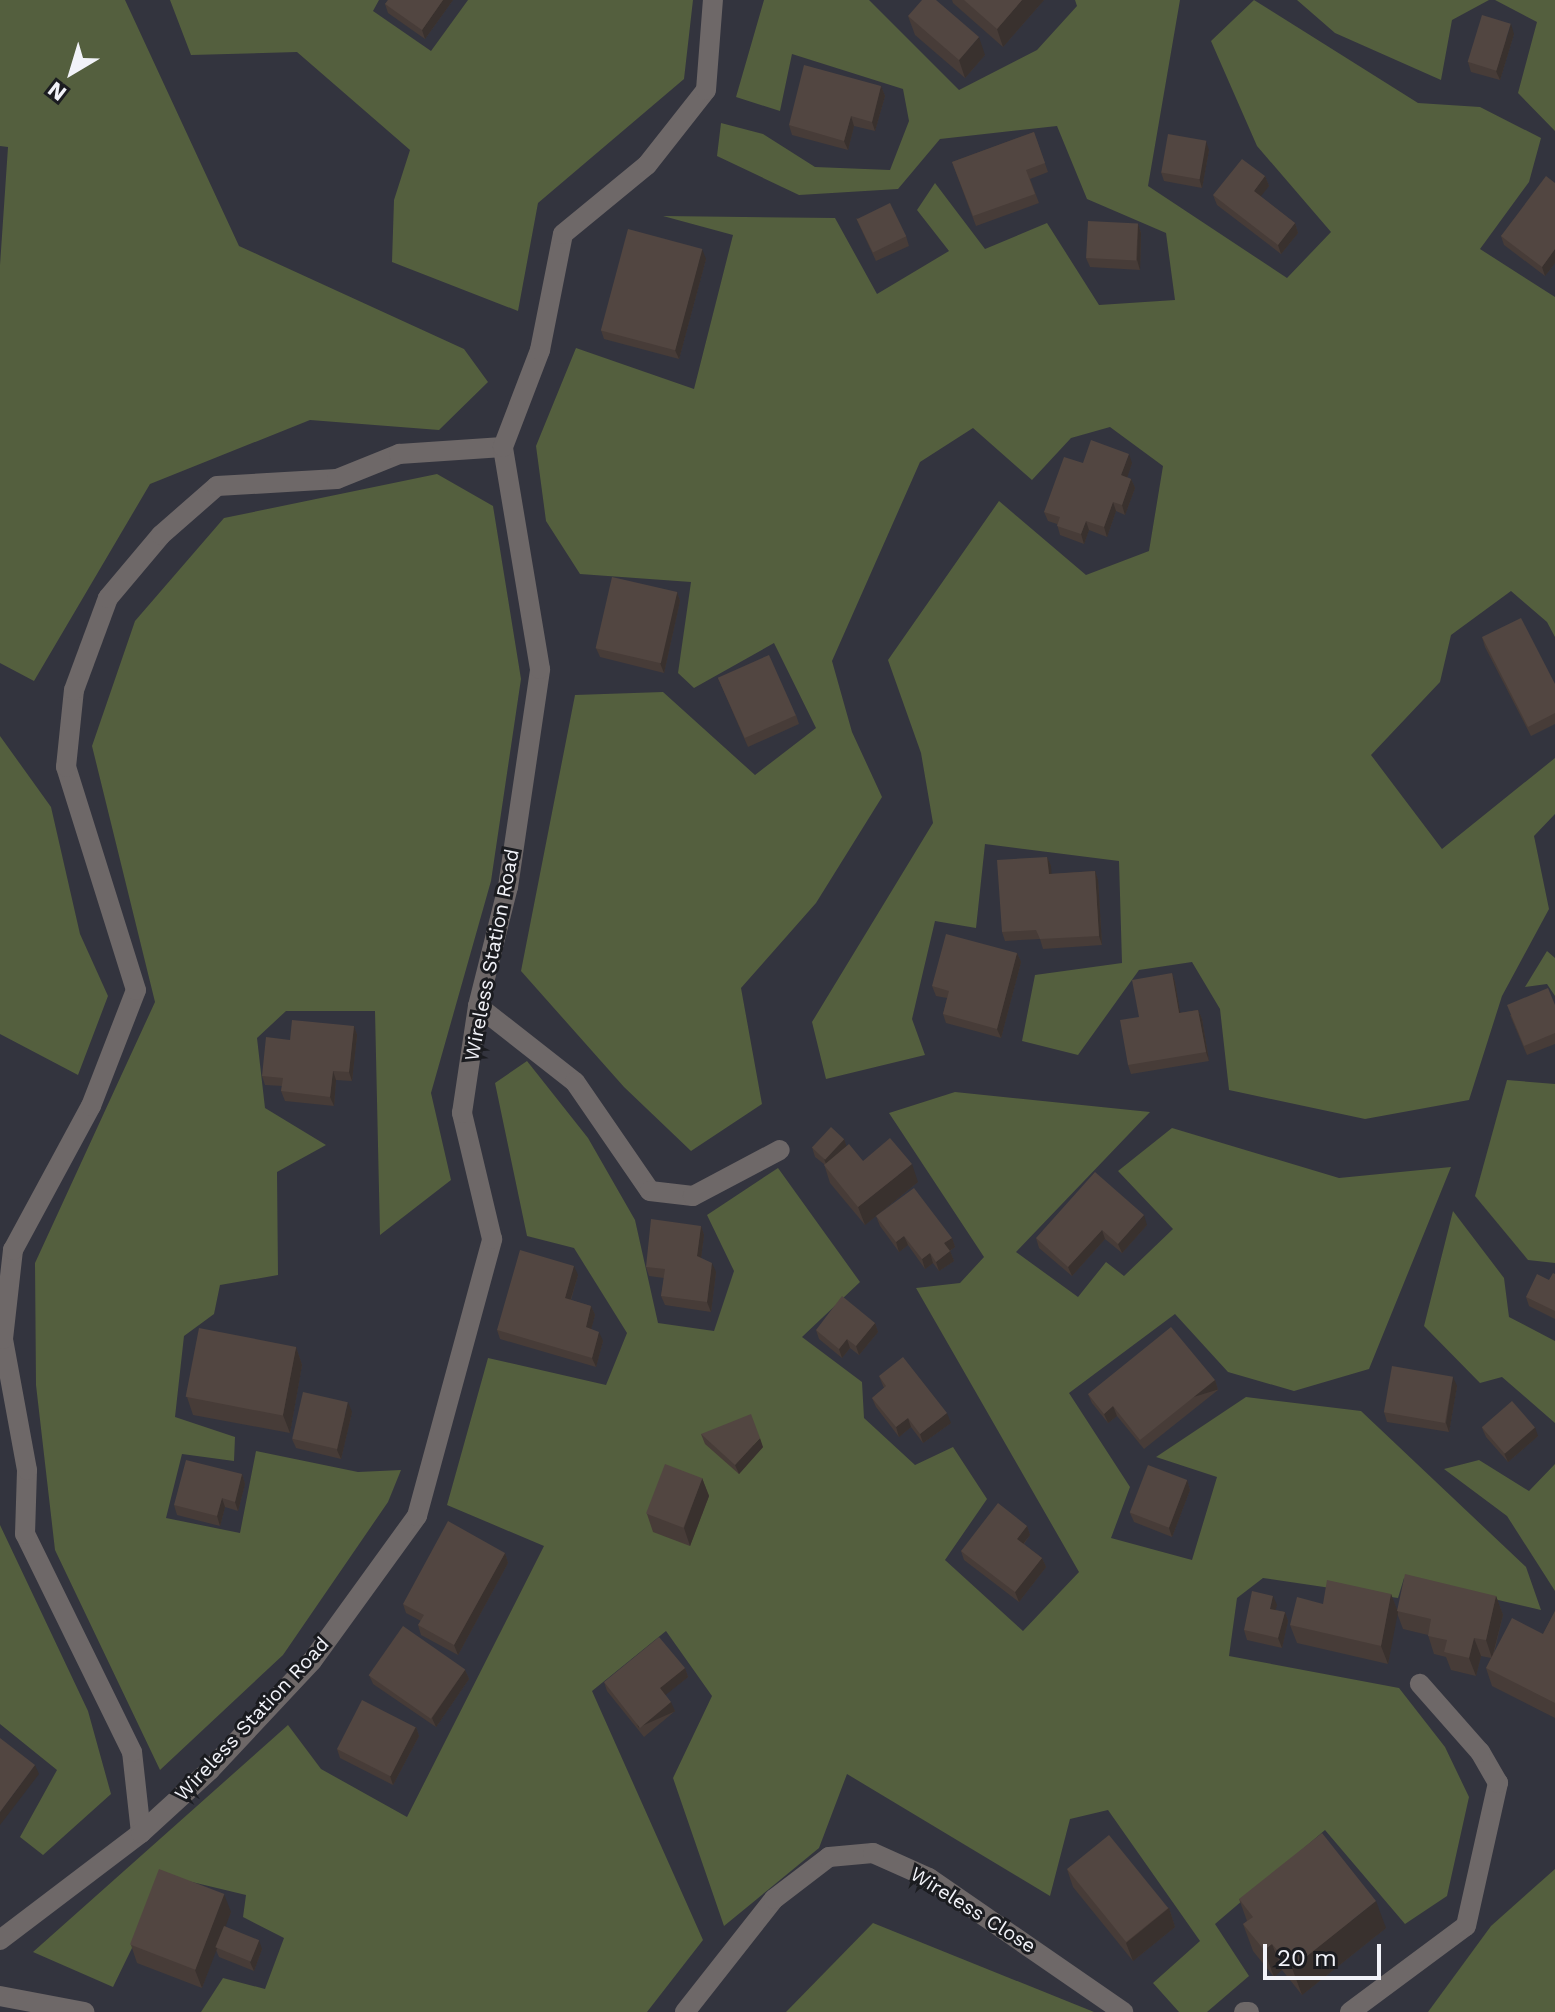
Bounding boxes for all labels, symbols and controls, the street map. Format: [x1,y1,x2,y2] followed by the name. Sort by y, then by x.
[32,32,112,112] north arrow
[43,76,71,106] text: N
[460,847,524,1063] street label: Wireless Station Road
[170,1632,334,1806] street label: Wireless Station Road
[906,1862,1040,1958] street label: Wireless Close
[1267,1928,1385,1978] scale bar
[1277,1944,1337,1972] text: 20 m

